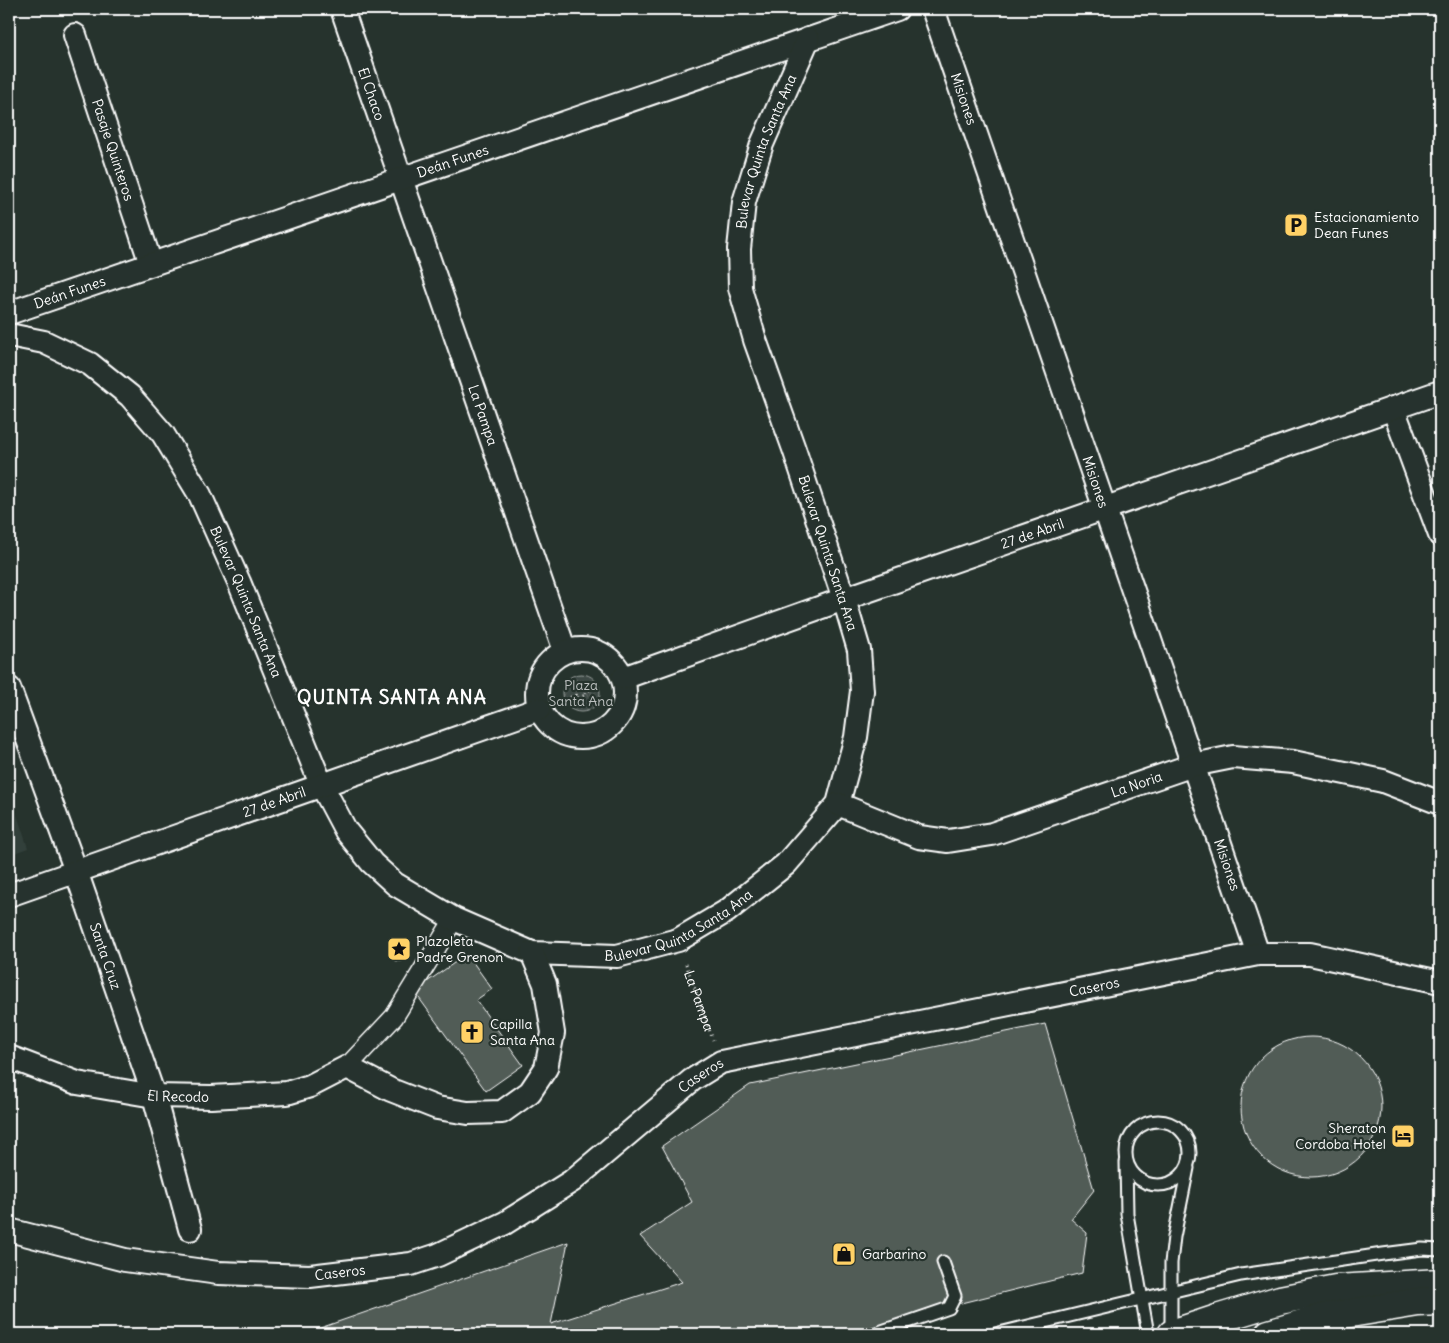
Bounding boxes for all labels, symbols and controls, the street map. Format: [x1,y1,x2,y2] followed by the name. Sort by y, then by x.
[354,65,389,123] street label: El Chaco
[947,70,981,127] street label: Misiones
[732,72,800,230] street label: Bulevar Quinta Santa Ana
[88,97,138,203] street label: Pasaje Quinteros
[415,141,491,182] street label: Deán Funes
[1314,208,1419,242] place label: Estacionamiento Dean Funes
[1283,212,1309,238] parking icon: Estacionamiento Dean Funes
[31,272,108,313] street label: Deán Funes
[464,382,502,448] street label: La Pampa
[1078,453,1113,510] street label: Misiones
[794,473,862,633] street label: Bulevar Quinta Santa Ana
[998,514,1066,553] street label: 27 de Abril
[206,523,286,680] street label: Bulevar Quinta Santa Ana
[549,676,613,710] park label: Plaza Santa Ana
[297,685,487,709] district label: QUINTA SANTA ANA
[1108,767,1165,802] street label: La Noria
[240,783,308,821] street label: 27 de Abril
[1210,836,1245,893] street label: Misiones
[604,885,756,966] street label: Bulevar Quinta Santa Ana
[86,920,126,992] street label: Santa Cruz
[416,932,503,966] place label: Plazoleta Padre Grenon
[386,936,412,962] place icon: Plazoleta Padre Grenon
[680,968,718,1034] street label: La Pampa
[1068,973,1121,1001] street label: Caseros
[490,1015,555,1049] place label: Capilla Santa Ana
[459,1019,485,1045] church icon: Capilla Santa Ana
[674,1054,727,1097] street label: Caseros
[146,1086,209,1106] street label: El Recodo
[1295,1119,1386,1153] place label: Sheraton Cordoba Hotel
[1390,1123,1416,1149] hotel icon: Sheraton Cordoba Hotel
[831,1241,857,1267] shop icon: Garbarino
[862,1245,926,1263] place label: Garbarino
[314,1260,366,1284] street label: Caseros

